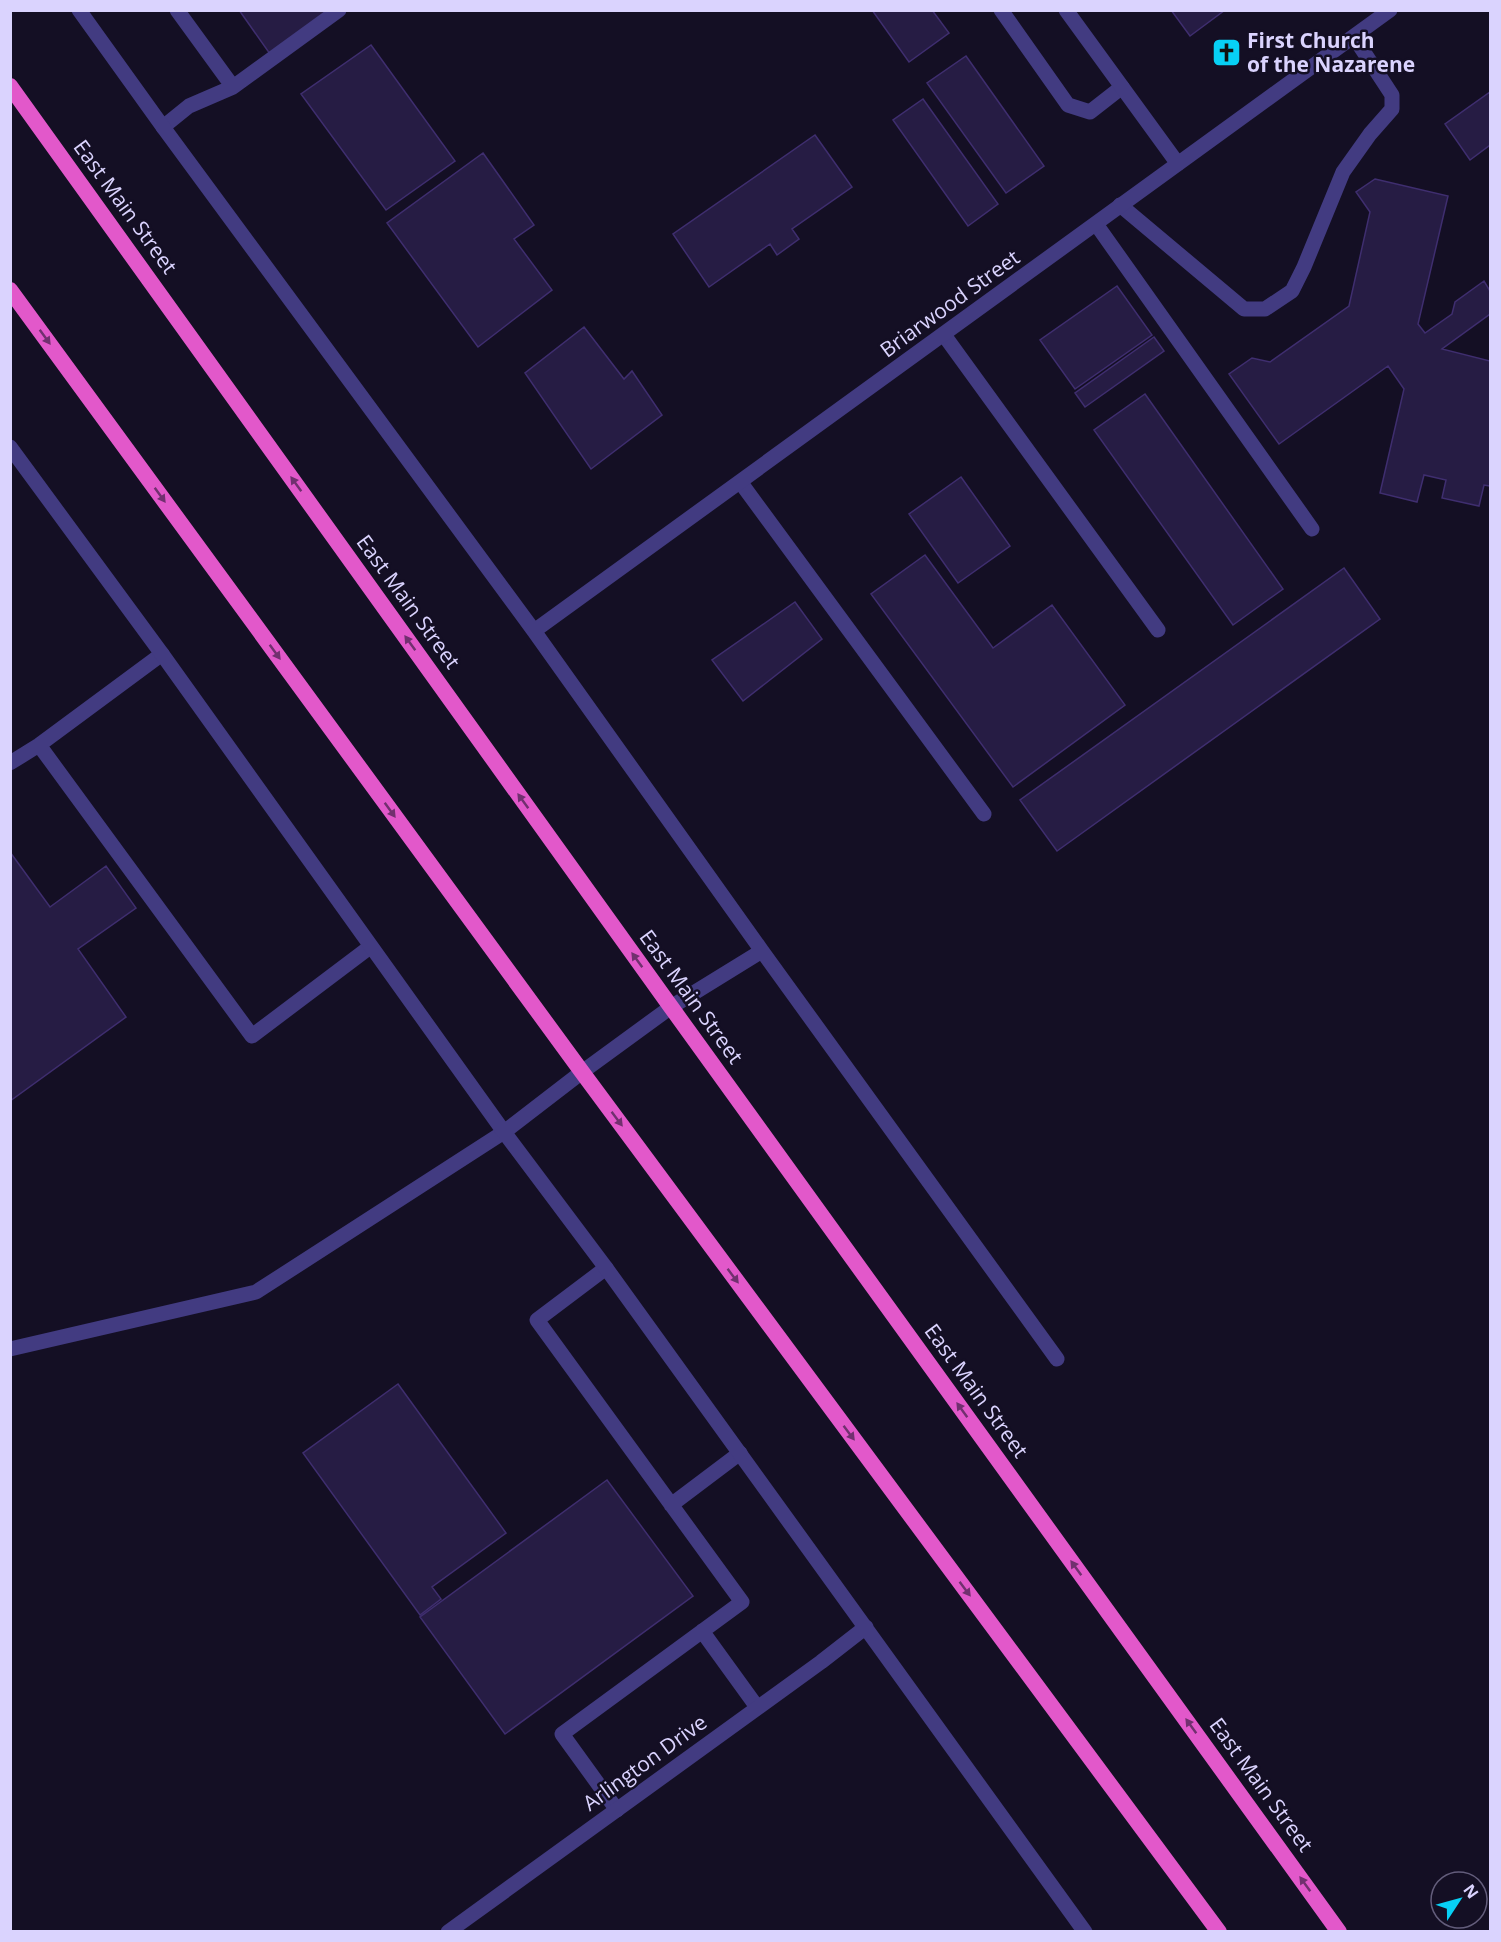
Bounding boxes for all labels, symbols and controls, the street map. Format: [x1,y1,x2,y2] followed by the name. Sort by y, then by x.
[1247,26,1415,78] place label: First Church of the Nazarene
[1210,37,1242,69] church icon: First Church of the Nazarene
[68,134,184,279] street label: East Main Street
[874,243,1025,363] street label: Briarwood Street
[39,329,51,345] one-way arrow
[290,477,302,493] one-way arrow
[154,486,166,502] one-way arrow
[351,529,467,674] street label: East Main Street
[404,635,416,651] one-way arrow
[269,644,281,660] one-way arrow
[518,794,530,809] one-way arrow
[384,801,396,817] one-way arrow
[634,924,750,1069] street label: East Main Street
[631,952,643,968] one-way arrow
[610,1112,622,1127] one-way arrow
[726,1268,738,1283] one-way arrow
[919,1318,1035,1463] street label: East Main Street
[956,1402,968,1418] one-way arrow
[843,1424,855,1440] one-way arrow
[1071,1560,1082,1576] one-way arrow
[959,1581,971,1597] one-way arrow
[577,1708,712,1817] street label: Arlington Drive
[1204,1712,1320,1857] street label: East Main Street
[1185,1719,1197,1734] one-way arrow
[1429,1870,1489,1930] north arrow
[1299,1877,1311,1893] one-way arrow
[1458,1879,1484,1903] text: N

